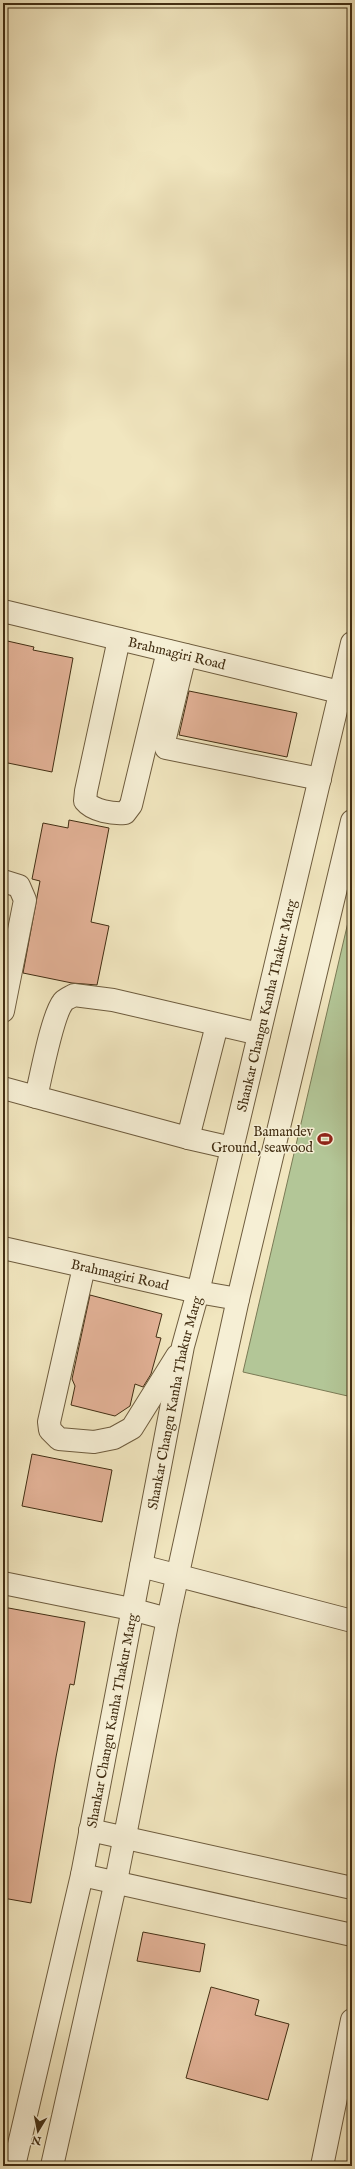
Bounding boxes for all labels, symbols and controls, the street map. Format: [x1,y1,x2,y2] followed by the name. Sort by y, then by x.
[126,633,228,674] street label: Brahmagiri Road
[233,897,301,1114] street label: Shankar Changu Kanha Thakur Marg
[211,1123,314,1157] place label: Bamandev Ground, seawood
[316,1130,334,1148] sports icon: Bamandev Ground, seawood
[69,1256,171,1295] street label: Brahmagiri Road
[144,1294,207,1511] street label: Shankar Changu Kanha Thakur Marg
[83,1612,142,1829] street label: Shankar Changu Kanha Thakur Marg
[18,2111,58,2151] north arrow
[30,2132,43,2148] text: N

